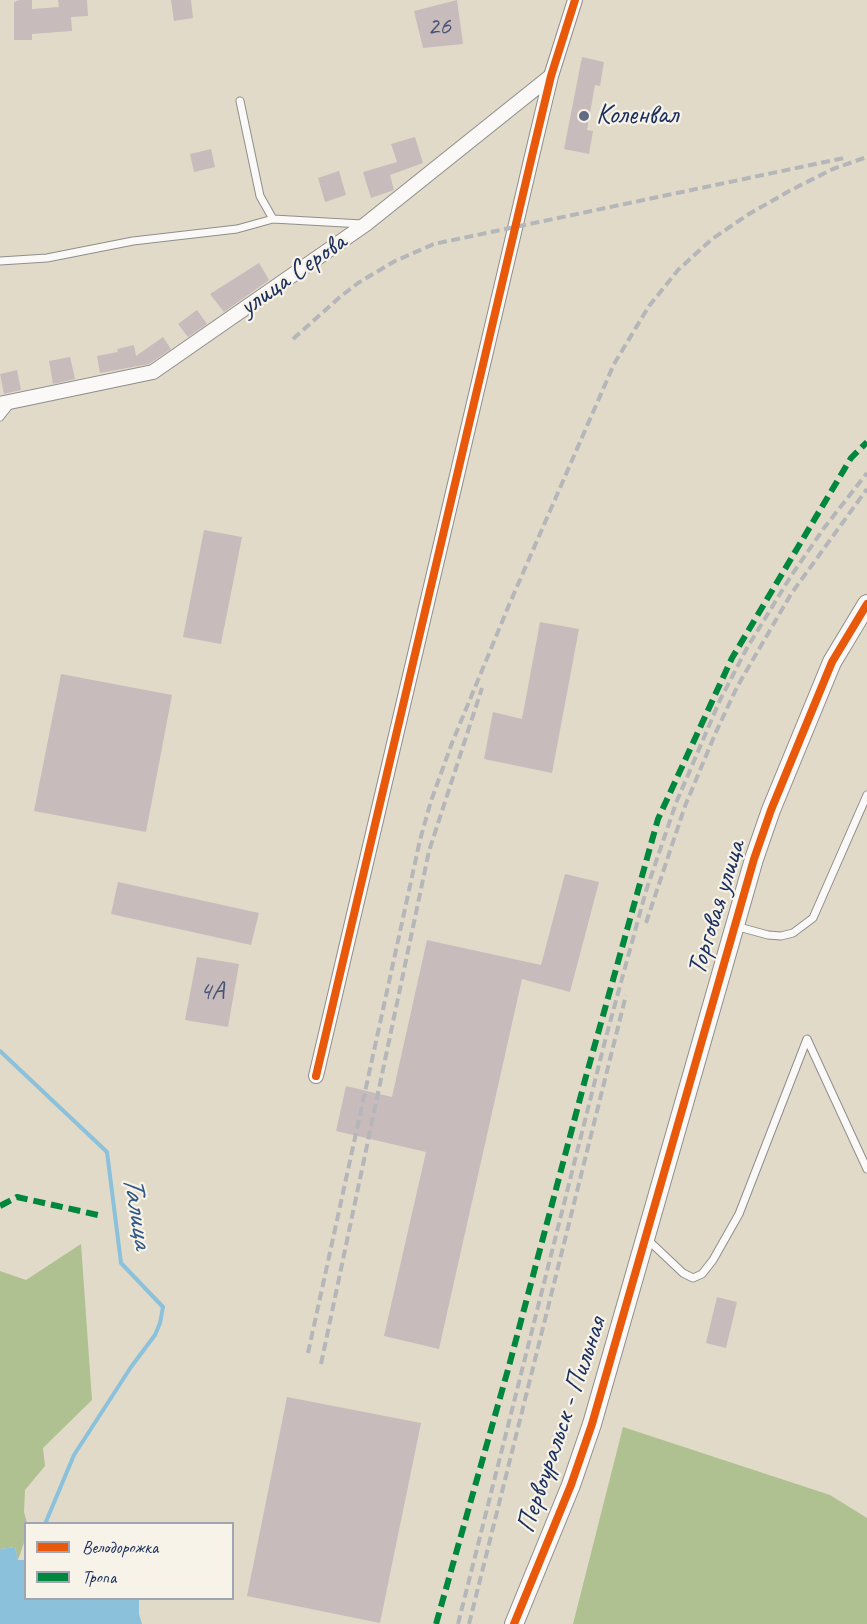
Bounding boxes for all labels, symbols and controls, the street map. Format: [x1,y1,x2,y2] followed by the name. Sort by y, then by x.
[427,11,451,43] house number: 26
[596,99,678,133] place label: Коленвал
[577,109,591,123] marker: Коленвал
[233,226,353,324] street label: улица Серова
[681,837,753,979] street label: Торговая улица
[200,976,224,1008] house number: 4А
[114,1173,160,1251] water label: Талица
[509,1313,615,1537] street label: Первоуральск - Пильная
[24,1522,234,1600] legend
[82,1536,158,1558] text: Велодорожка
[82,1566,116,1588] text: Тропа

